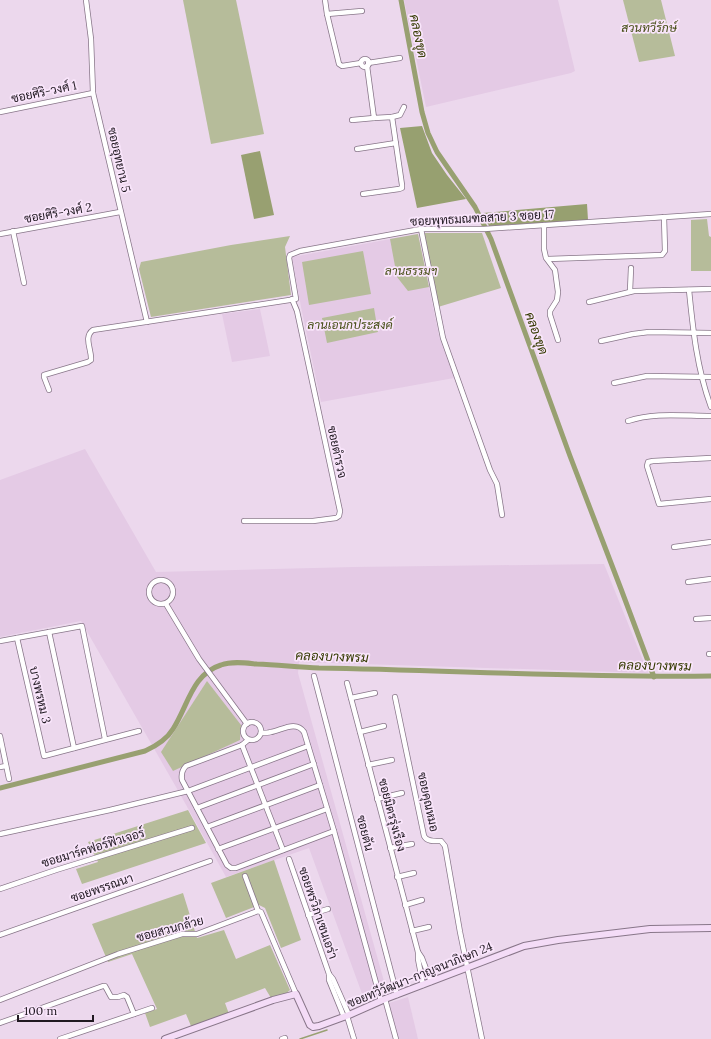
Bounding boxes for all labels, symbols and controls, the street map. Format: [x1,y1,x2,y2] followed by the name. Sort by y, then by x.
[405,13,431,60] water label: คลองขุด
[621,20,679,35] park label: สวนทวีรักษ์
[10,77,78,106] street label: ซอยศิริ-วงศ์ 1
[103,126,134,194] street label: ซอยอุทยาน 5
[23,199,93,226] street label: ซอยศิริ-วงศ์ 2
[410,206,555,231] street label: ซอยพุทธมณฑลสาย 3 ซอย 17
[385,263,438,278] park label: ลานธรรมฯ
[520,309,552,358] water label: คลองขุด
[307,317,395,332] park label: ลานเอนกประสงค์
[325,424,350,479] street label: ซอยตำรวจ
[295,647,369,666] water label: คลองบางพรม
[618,656,692,675] water label: คลองบางพรม
[27,665,54,725] street label: บางพรหม 3
[413,771,442,833] street label: ซอยคุณหมอ
[374,777,409,854] street label: ซอยมิตรรุ่งเรือง
[354,813,377,853] street label: ซอยตัน
[39,825,146,870] street label: ซอยมาร์คฟอร์ฟิวเจอร์
[296,865,341,961] street label: ซอยพรวิภาเซนเอร่า
[69,870,135,905] street label: ซอยพรรณนา
[135,912,205,945] street label: ซอยสวนกล้วย
[345,938,495,1011] street label: ซอยทวีวัฒนา-กาญจนาภิเษก 24
[18,997,93,1023] scale bar
[24,1003,57,1018] text: 100 m

